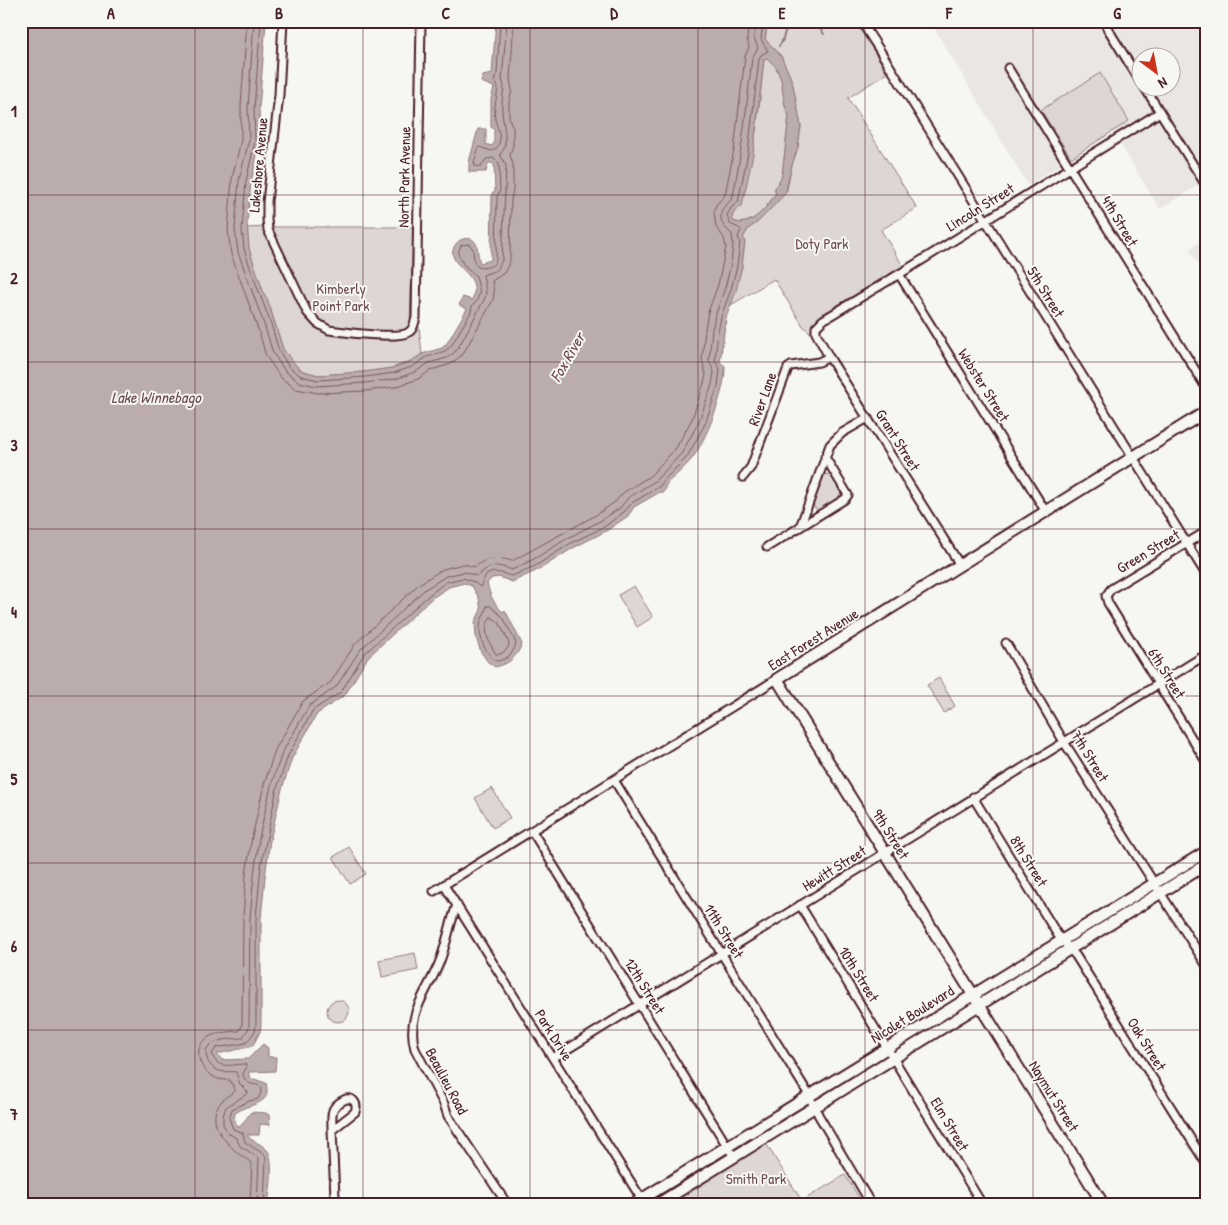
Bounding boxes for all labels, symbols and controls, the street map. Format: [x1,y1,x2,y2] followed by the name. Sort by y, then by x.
[107,2,115,24] text: A
[275,2,283,24] text: B
[442,2,451,24] text: C
[610,2,618,24] text: D
[778,2,786,24] text: E
[945,2,953,24] text: F
[1113,2,1121,24] text: G
[1130,48,1180,98] north arrow
[1154,73,1171,94] text: N
[11,100,17,122] text: 1
[243,117,273,213] street label: Lakeshore Avenue
[393,126,415,228] street label: North Park Avenue
[942,177,1019,236] street label: Lincoln Street
[1097,192,1144,251] street label: 4th Street
[795,233,849,254] park label: Doty Park
[1022,263,1070,322] street label: 5th Street
[10,267,18,289] text: 2
[312,278,370,316] park label: Kimberly Point Park
[544,327,591,385] water label: Fox River
[953,344,1015,426] street label: Webster Street
[743,369,781,429] street label: River Lane
[111,386,202,408] water label: Lake Winnebago
[871,405,926,476] street label: Grant Street
[10,434,18,456] text: 3
[1113,524,1184,578] street label: Green Street
[11,601,17,623] text: 4
[764,603,862,675] street label: East Forest Avenue
[1143,644,1191,703] street label: 6th Street
[1066,726,1115,787] street label: 7th Street
[11,768,18,790] text: 5
[867,805,915,864] street label: 9th Street
[1005,832,1053,891] street label: 8th Street
[798,840,871,896] street label: Hewitt Street
[699,900,749,963] street label: 11th Street
[11,935,18,957] text: 6
[834,942,885,1007] street label: 10th Street
[620,954,671,1019] street label: 12th Street
[866,980,958,1048] street label: Nicolet Boulevard
[530,1005,578,1065] street label: Park Drive
[1123,1013,1172,1075] street label: Oak Street
[421,1044,473,1118] street label: Beaulieu Road
[1024,1057,1085,1136] street label: Naymut Street
[926,1093,975,1155] street label: Elm Street
[9,1103,18,1125] text: 7
[726,1168,786,1189] park label: Smith Park

